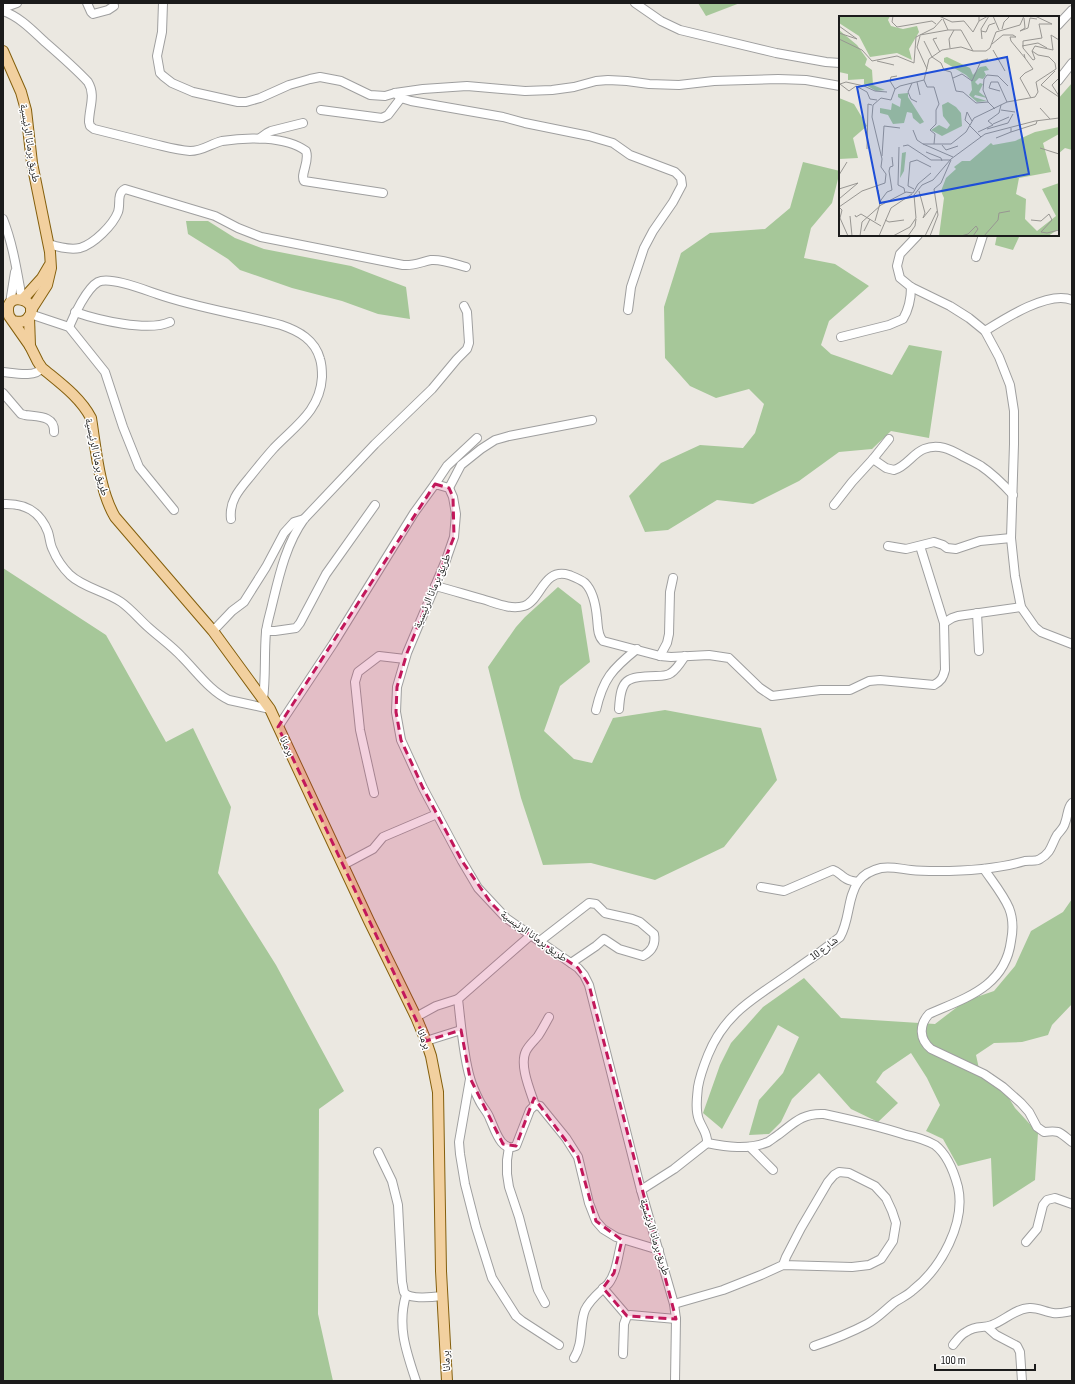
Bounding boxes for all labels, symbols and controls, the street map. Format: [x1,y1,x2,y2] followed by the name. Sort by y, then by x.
[839,16,1059,236] inset map
[17,103,43,183] street label: طريق برمانا الرئيسية
[82,417,112,497] street label: طريق برمانا الرئيسية
[410,552,454,630] street label: طريق برمانا الرئيسية
[277,734,297,758] street label: برمانا
[498,907,570,965] street label: طريق برمانا الرئيسية
[808,933,840,963] street label: شارع 10
[414,1027,434,1051] street label: برمانا
[637,1197,673,1277] street label: طريق برمانا الرئيسية
[935,1346,1035,1372] scale bar
[439,1350,453,1372] street label: برمانا
[941,1353,966,1368] text: 100 m

